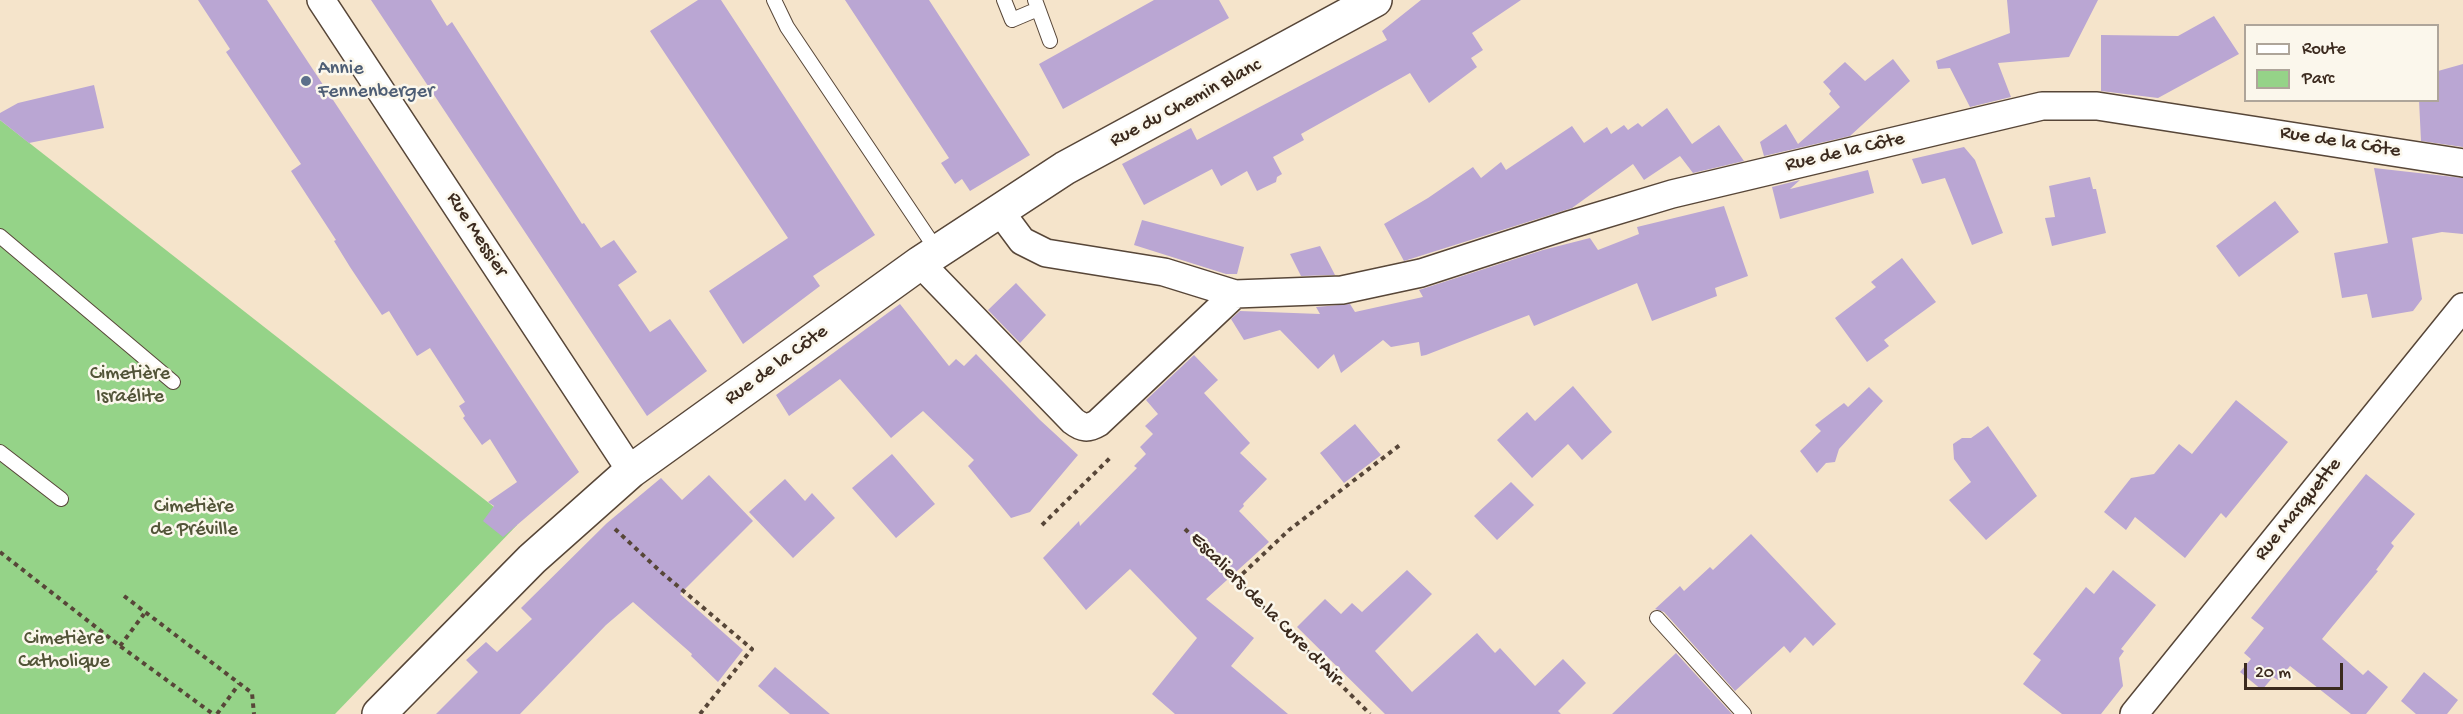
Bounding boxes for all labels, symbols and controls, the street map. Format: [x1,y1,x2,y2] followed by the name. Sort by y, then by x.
[2244,24,2439,102] legend
[2302,39,2346,60] text: Route
[1106,54,1266,154] street label: Rue du Chemin Blanc
[318,58,434,105] place label: Annie Fennenberger
[2302,69,2334,90] text: Parc
[299,74,313,88] marker: Annie Fennenberger
[2278,122,2402,164] street label: Rue de la Côte
[1783,128,1907,178] street label: Rue de la Côte
[440,188,512,282] street label: Rue Messier
[721,321,833,411] street label: Rue de la Côte
[90,363,170,410] park label: Cimetière Israélite
[2250,454,2348,566] street label: Rue Marquette
[150,496,238,543] park label: Cimetière de Préville
[1184,528,1346,690] street label: Escaliers de la Cure d'Air
[18,628,110,675] park label: Cimetière Catholique
[2247,651,2346,689] scale bar
[2255,663,2291,684] text: 20 m

